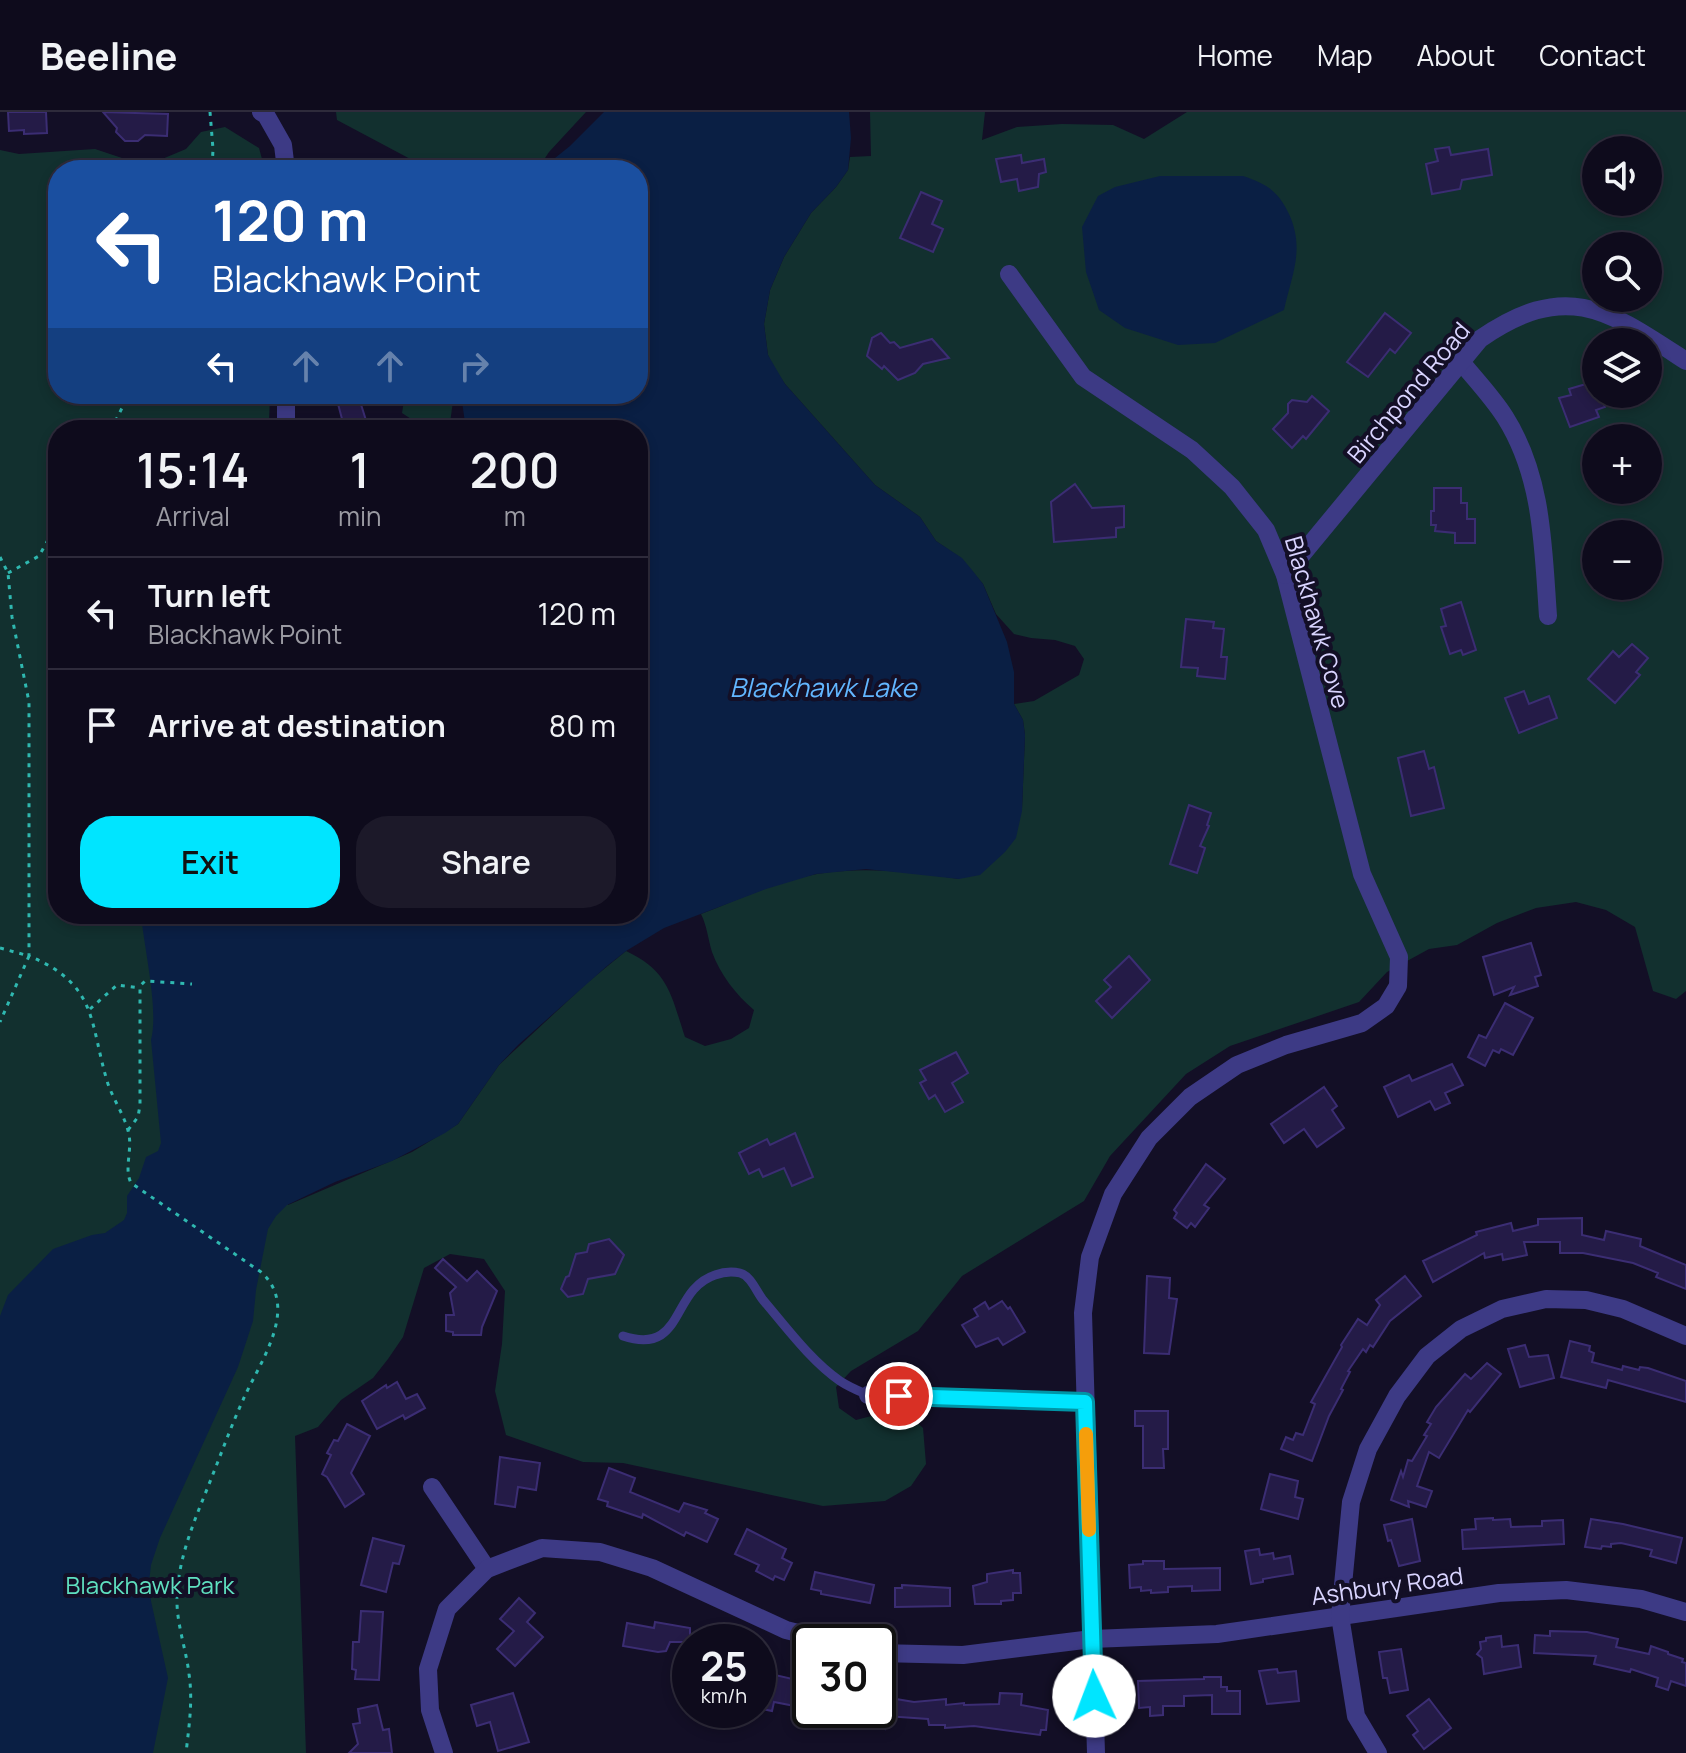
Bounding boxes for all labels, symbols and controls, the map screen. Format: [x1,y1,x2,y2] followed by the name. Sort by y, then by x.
[40,29,177,81] text: Beeline
[1197,36,1273,74] text: Home
[1317,36,1373,74] text: Map
[1417,36,1495,74] text: About
[1539,36,1646,74] text: Contact
[1582,136,1662,600] map controls
[1582,136,1662,216] button: sound
[212,181,368,258] text: 120 m
[80,192,184,296] icon: left
[1582,232,1662,312] button: search
[212,254,481,303] text: Blackhawk Point
[1339,314,1477,470] street label: Birchpond Road
[1582,328,1662,408] button: layers
[200,344,244,388] icon: left
[284,344,328,388] icon: ahead
[368,344,412,388] icon: ahead
[452,344,496,388] icon: right
[1582,424,1662,504] button: +
[136,437,250,502] text: 15:14
[350,437,370,502] text: 1
[470,437,560,502] text: 200
[156,498,230,534] text: Arrival
[338,498,381,534] text: min
[504,498,526,534] text: m
[1582,520,1662,600] button: −
[1278,532,1358,712] street label: Blackhawk Cove
[148,575,271,616] text: Turn left
[80,591,124,635] icon: left
[537,593,616,634] text: 120 m
[148,616,342,652] text: Blackhawk Point
[730,669,918,705] water label: Blackhawk Lake
[80,703,124,747] icon: arrive
[148,705,446,746] text: Arrive at destination
[549,705,616,746] text: 80 m
[80,816,340,908] button: Exit
[356,816,616,908] button: Share
[865,1362,933,1430] pin
[877,1374,921,1418] icon: arrive
[1309,1558,1465,1612] street label: Ashbury Road
[66,1568,236,1601] park label: Blackhawk Park
[792,1624,896,1728] speed limit sign: 30
[700,1638,748,1693] text: 25
[1052,1654,1136,1738] position arrow
[701,1682,747,1709] text: km/h

